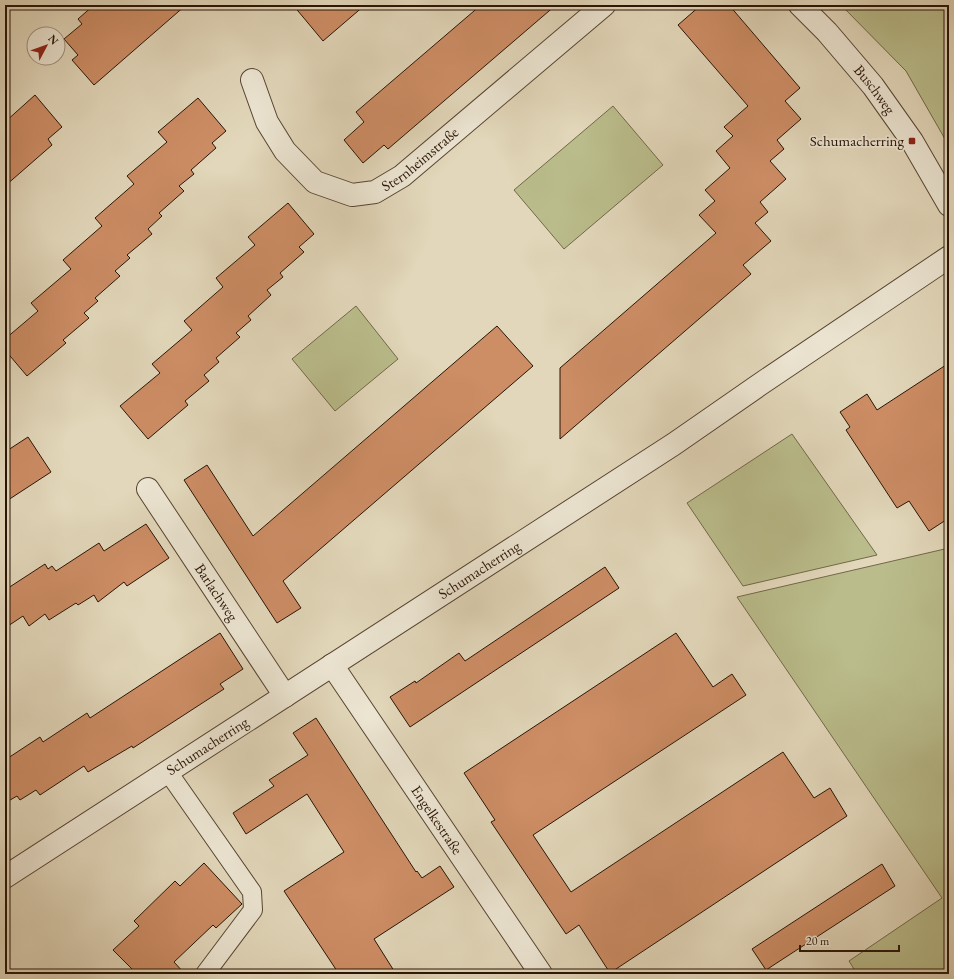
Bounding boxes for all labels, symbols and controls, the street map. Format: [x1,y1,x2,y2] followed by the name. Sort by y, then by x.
[26,26,66,66] north arrow
[45,31,62,47] text: N
[850,61,900,118] street label: Buschweg
[378,122,462,195] street label: Sternheimstraße
[810,131,904,150] place label: Schumacherring
[907,136,917,146] marker: Schumacherring
[434,536,524,603] street label: Schumacherring
[191,560,243,625] street label: Barlachweg
[162,712,252,779] street label: Schumacherring
[407,781,467,858] street label: Engelkestraße
[800,927,899,953] scale bar
[806,933,830,949] text: 20 m

